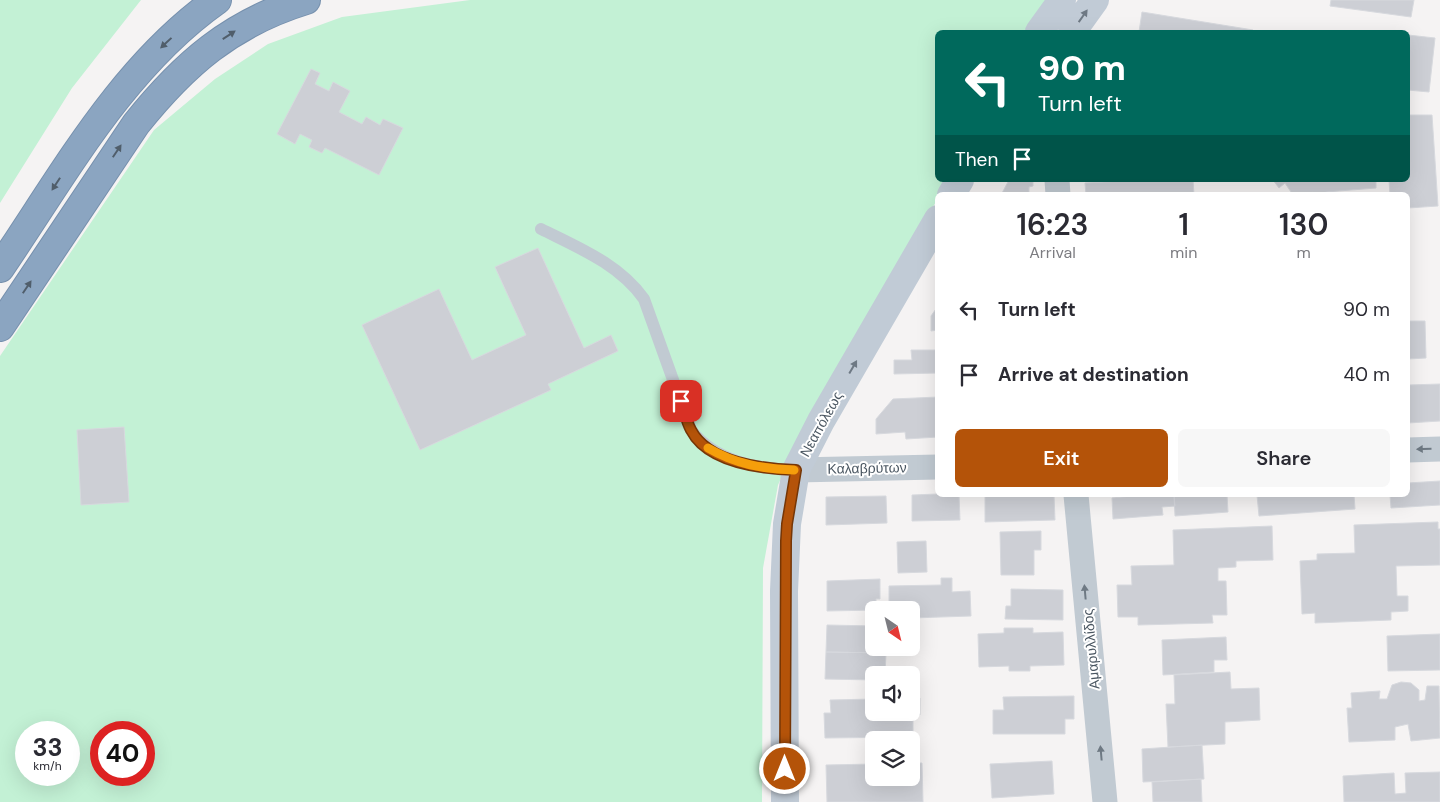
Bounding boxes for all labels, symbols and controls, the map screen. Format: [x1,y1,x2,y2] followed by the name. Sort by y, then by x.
[1078,9,1088,23] one-way arrow
[222,31,235,40] one-way arrow
[161,37,173,49] one-way arrow
[1038,45,1126,91] text: 90 m
[955,50,1020,115] icon: left
[1038,89,1122,118] text: Turn left
[112,145,122,158] one-way arrow
[1008,145,1036,173] icon: arrive
[955,147,998,172] text: Then
[51,178,61,191] one-way arrow
[1017,205,1089,244] text: 16:23
[1179,205,1189,244] text: 1
[1279,205,1328,244] text: 130
[1029,242,1076,263] text: Arrival
[1170,242,1197,263] text: min
[1297,242,1311,263] text: m
[22,280,32,293] one-way arrow
[955,296,983,324] icon: left
[998,297,1076,322] text: Turn left
[1343,297,1390,322] text: 90 m
[849,360,858,373] one-way arrow
[955,361,983,389] icon: arrive
[998,362,1189,387] text: Arrive at destination
[1343,362,1390,387] text: 40 m
[660,380,702,422] pin
[667,387,695,415] icon: arrive
[796,388,846,460] street label: Νεαπόλεως
[955,429,1168,487] button: Exit
[1178,429,1390,487] button: Share
[1415,446,1431,454] one-way arrow
[827,458,907,478] street label: Καλαβρύτων
[1081,583,1089,599] one-way arrow
[865,601,920,656] north arrow
[865,601,920,786] map controls
[1079,608,1103,690] street label: Αμαρυλλίδος
[865,666,920,721] button: sound
[90,721,155,786] speed limit sign: 40
[32,731,63,764] text: 33
[865,731,920,786] button: layers
[758,742,810,794] position arrow
[1096,745,1104,761] one-way arrow
[33,758,62,774] text: km/h

